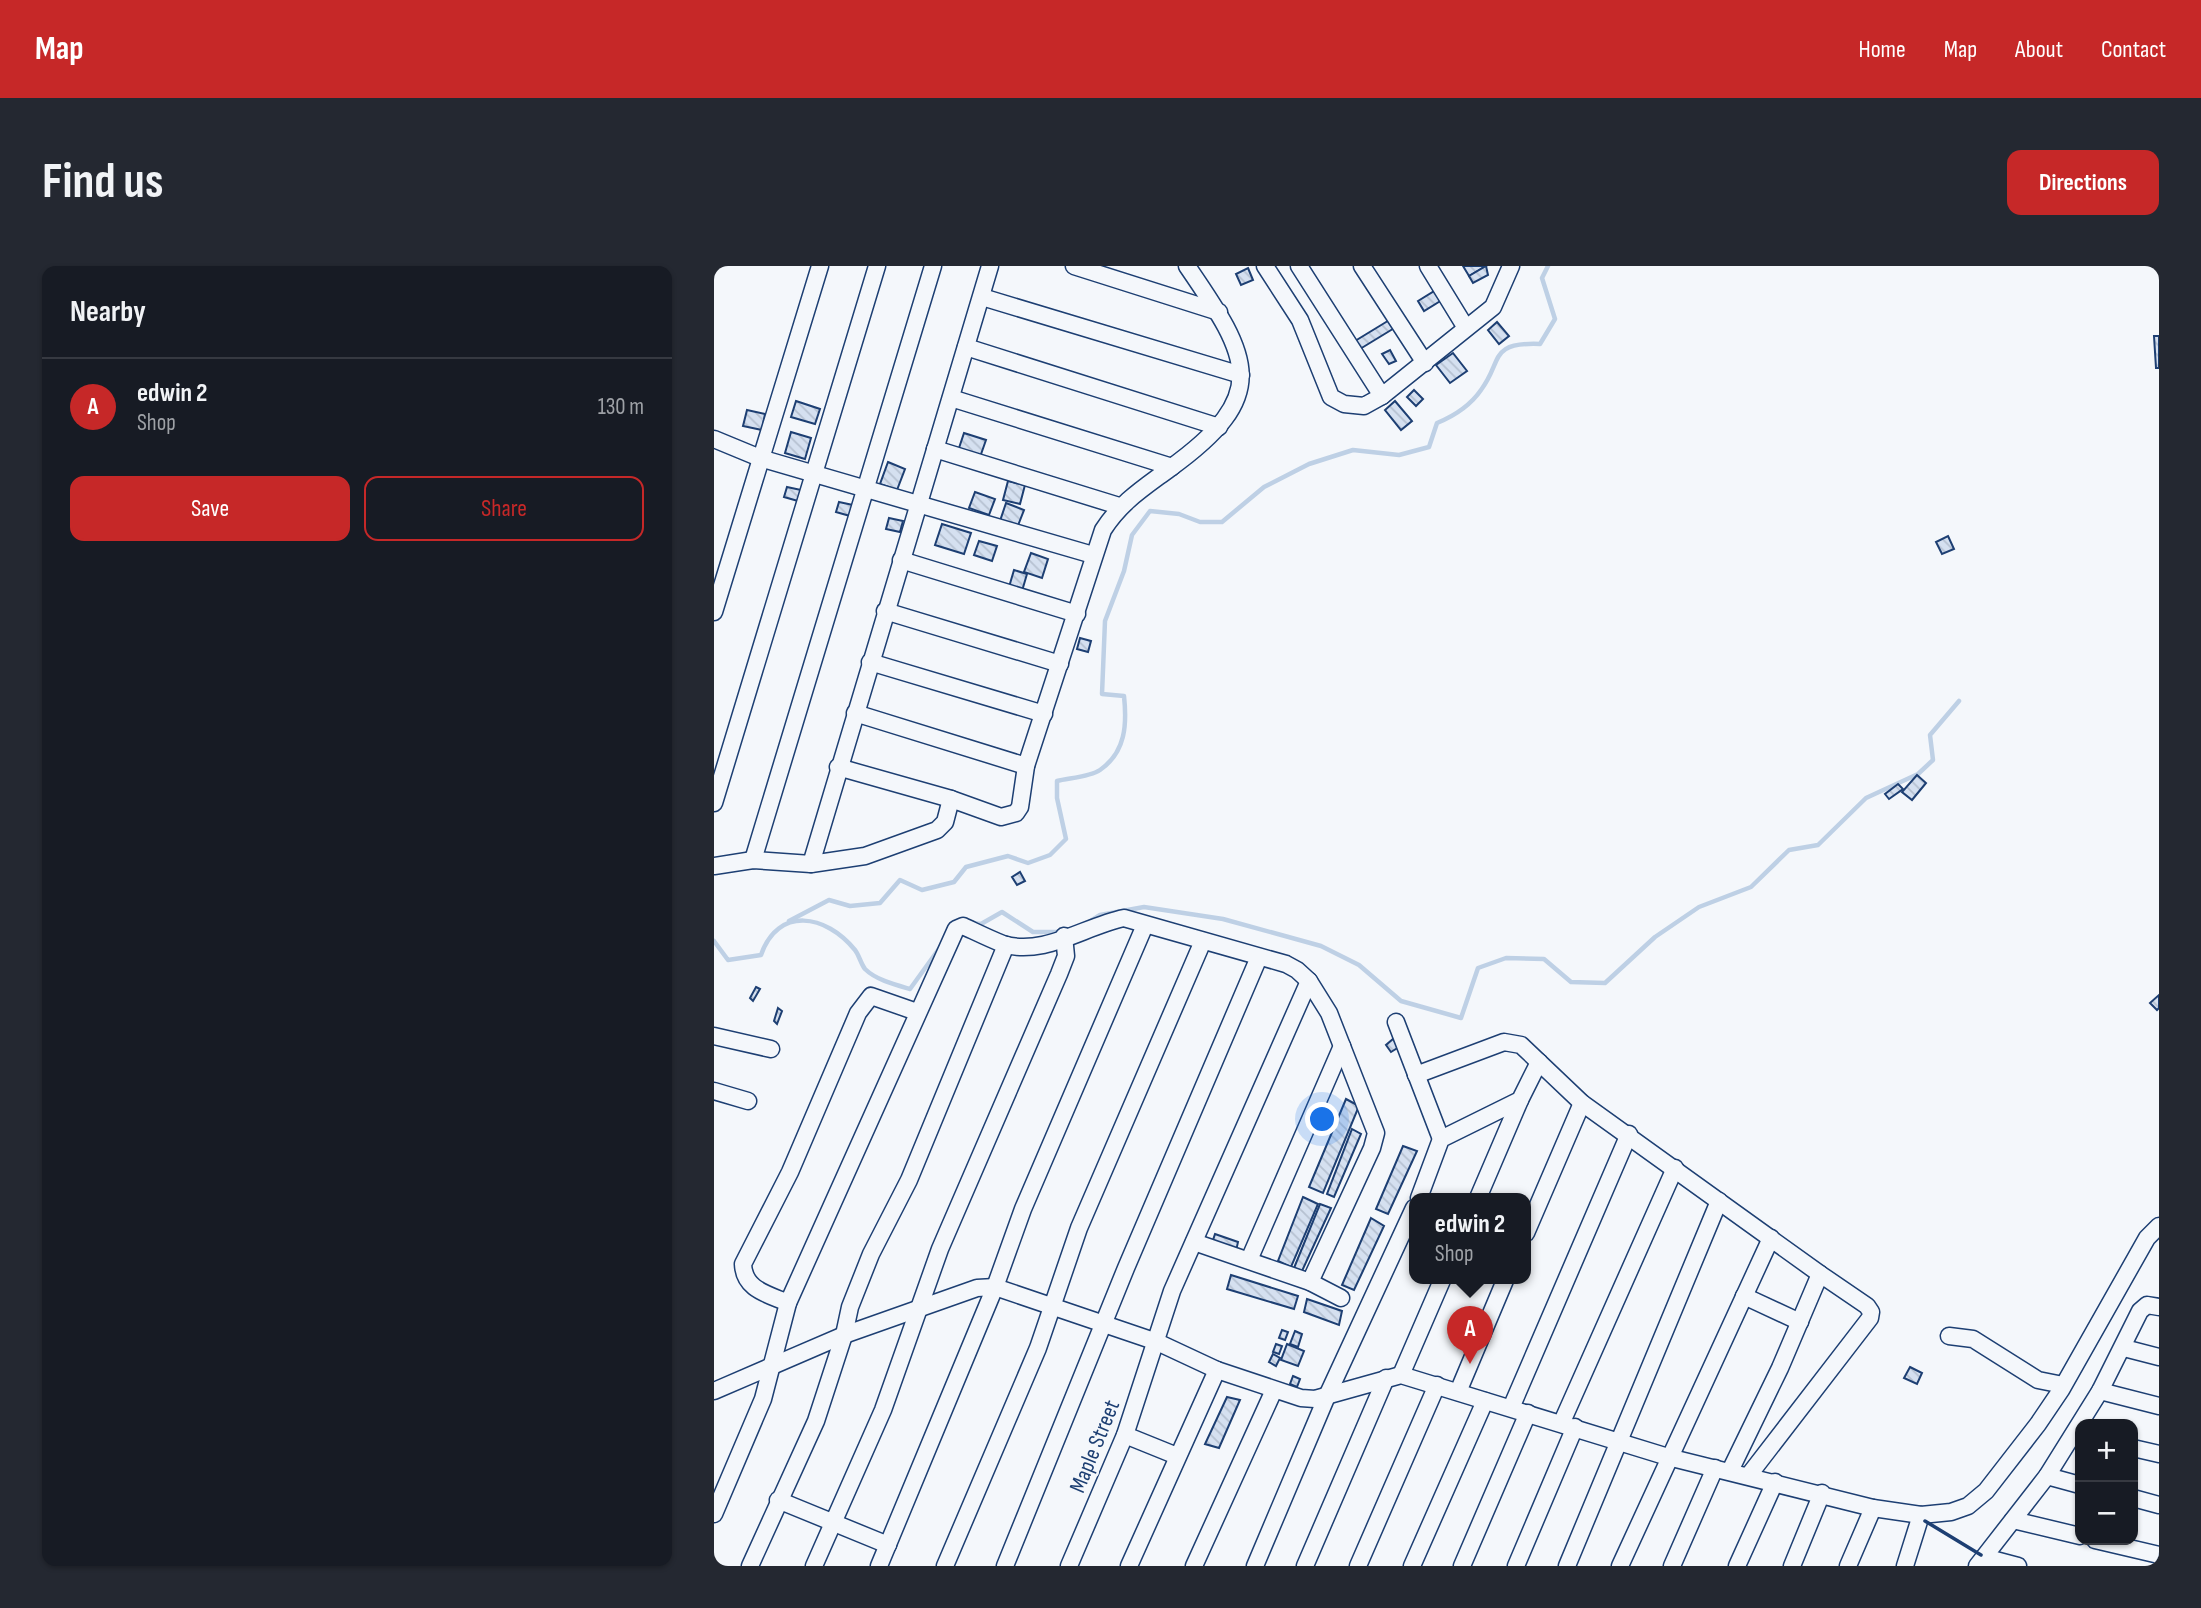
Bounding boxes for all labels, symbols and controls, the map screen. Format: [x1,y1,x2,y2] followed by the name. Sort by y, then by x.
[35,29,84,69] text: Map
[1858,35,1906,64] text: Home
[1944,35,1977,64] text: Map
[2015,35,2063,64] text: About
[2101,35,2166,64] text: Contact
[2007,150,2159,215] button: Directions
[42,153,164,212] text: Find us
[70,294,146,330] text: Nearby
[137,378,207,409] text: edwin 2
[88,393,98,421] text: A
[598,393,644,421] text: 130 m
[137,409,176,437] text: Shop
[70,476,350,541] button: Save
[364,476,644,541] button: Share
[1305,1102,1339,1136] your location
[1409,1193,1531,1284] popup
[1435,1209,1505,1240] text: edwin 2
[1435,1240,1474,1268] text: Shop
[1447,1306,1493,1364] pin: A
[1064,1396,1126,1497] street label: Maple Street
[2075,1419,2138,1545] map controls
[2075,1419,2138,1482] button: +
[2075,1482,2138,1545] button: −

